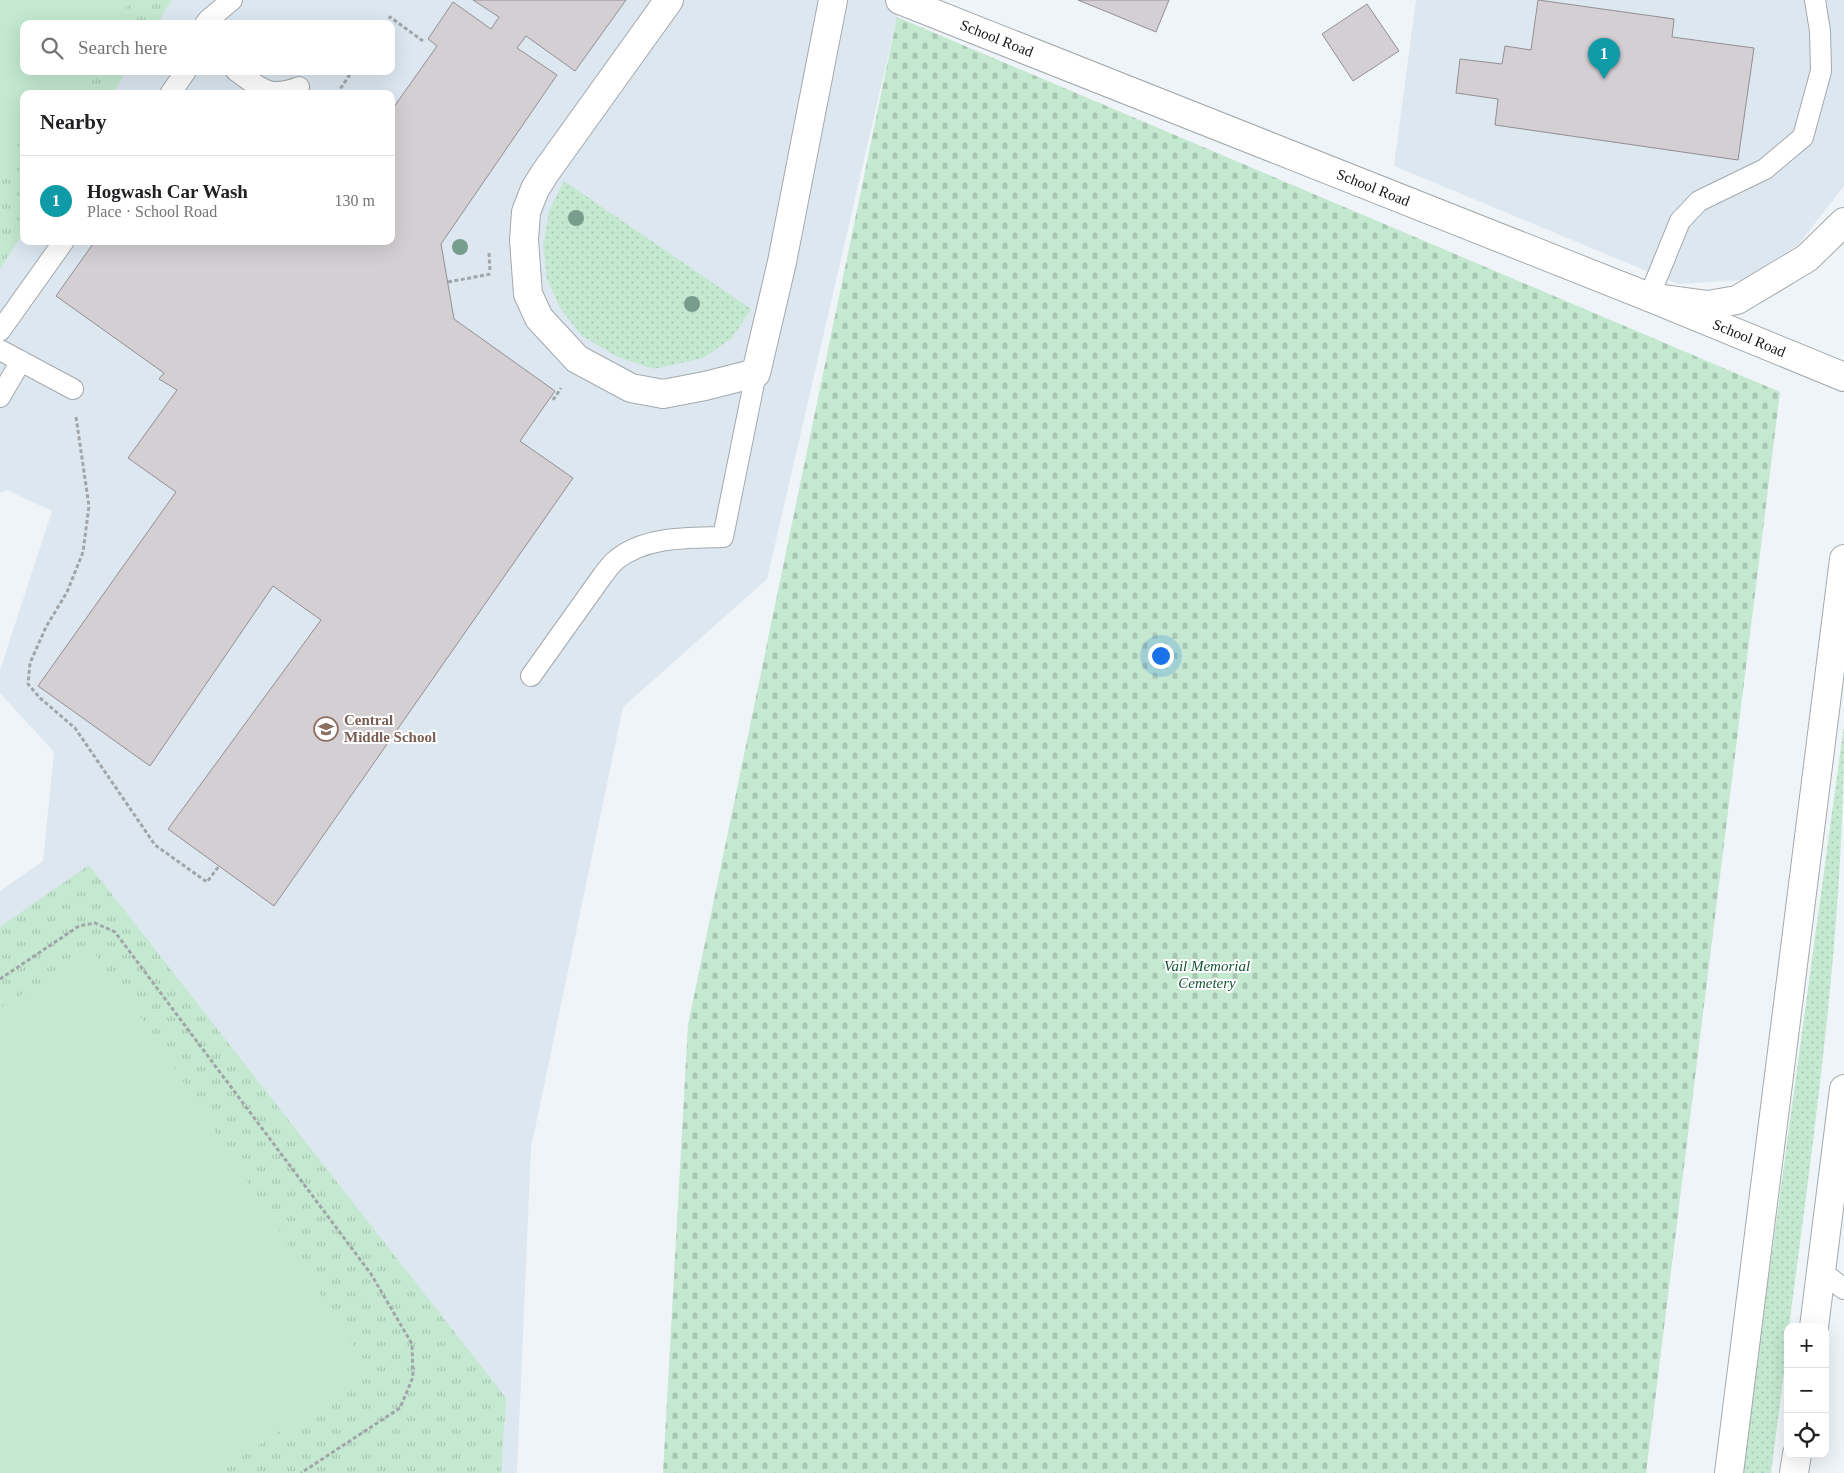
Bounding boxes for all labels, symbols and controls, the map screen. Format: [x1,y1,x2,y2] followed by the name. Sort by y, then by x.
[958,17,1036,60] street label: School Road
[20,20,395,75] search box
[38,34,66,62] icon: search
[78,37,167,58] text: Search here
[1588,38,1620,79] pin: 1
[40,110,107,134] text: Nearby
[1334,166,1412,209] street label: School Road
[87,181,248,202] text: Hogwash Car Wash
[52,192,60,209] text: 1
[335,192,375,209] text: 130 m
[87,203,217,220] text: Place · School Road
[1710,316,1788,360] street label: School Road
[1148,643,1174,669] your location
[344,712,436,745] place label: Central Middle School
[313,716,339,742] school or university icon: Central Middle School
[1164,958,1250,991] park label: Vail Memorial Cemetery
[1784,1323,1829,1458] map controls
[1784,1323,1829,1368] button: +
[1784,1368,1829,1413] button: −
[1784,1413,1829,1458] button: locate

